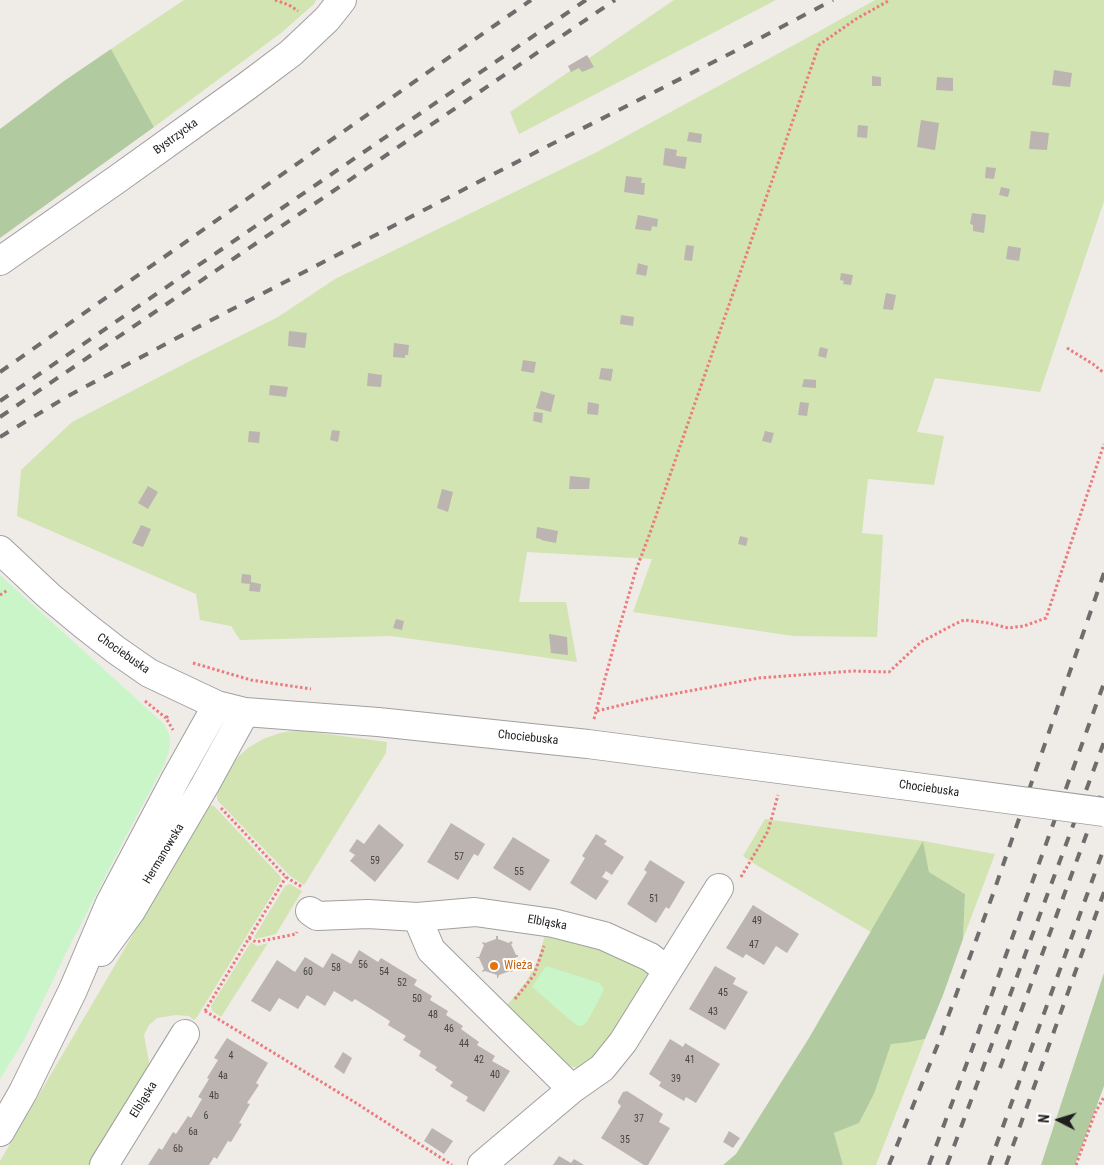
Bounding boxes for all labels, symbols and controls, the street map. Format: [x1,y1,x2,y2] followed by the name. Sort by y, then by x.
[151,116,201,158] street label: Bystrzycka
[94,631,152,677] street label: Chociebuska
[497,728,559,748] street label: Chociebuska
[898,778,960,800] street label: Chociebuska
[140,821,188,887] street label: Hermanowska
[454,851,464,863] house number: 57
[370,855,380,867] house number: 59
[514,866,524,878] house number: 55
[649,893,659,905] house number: 51
[526,912,568,934] street label: Elbląska
[752,915,762,927] house number: 49
[749,939,759,951] house number: 47
[358,959,368,971] house number: 56
[504,959,533,973] place label: Wieża
[488,960,500,972] marker: Wieża
[331,962,341,974] house number: 58
[303,966,313,978] house number: 60
[379,966,389,978] house number: 54
[397,977,407,989] house number: 52
[718,987,728,999] house number: 45
[412,993,422,1005] house number: 50
[708,1006,718,1018] house number: 43
[428,1009,438,1021] house number: 48
[444,1023,454,1035] house number: 46
[459,1038,469,1050] house number: 44
[229,1050,233,1062] house number: 4
[474,1054,484,1066] house number: 42
[685,1054,695,1066] house number: 41
[490,1069,500,1081] house number: 40
[218,1070,228,1082] house number: 4a
[671,1073,681,1085] house number: 39
[127,1079,161,1121] street label: Elbląska
[209,1090,219,1102] house number: 4b
[1034,1095,1084,1145] north arrow
[204,1110,208,1122] house number: 6
[634,1113,644,1125] house number: 37
[1036,1114,1052,1124] text: N
[188,1126,198,1138] house number: 6a
[620,1134,630,1146] house number: 35
[173,1143,183,1155] house number: 6b

